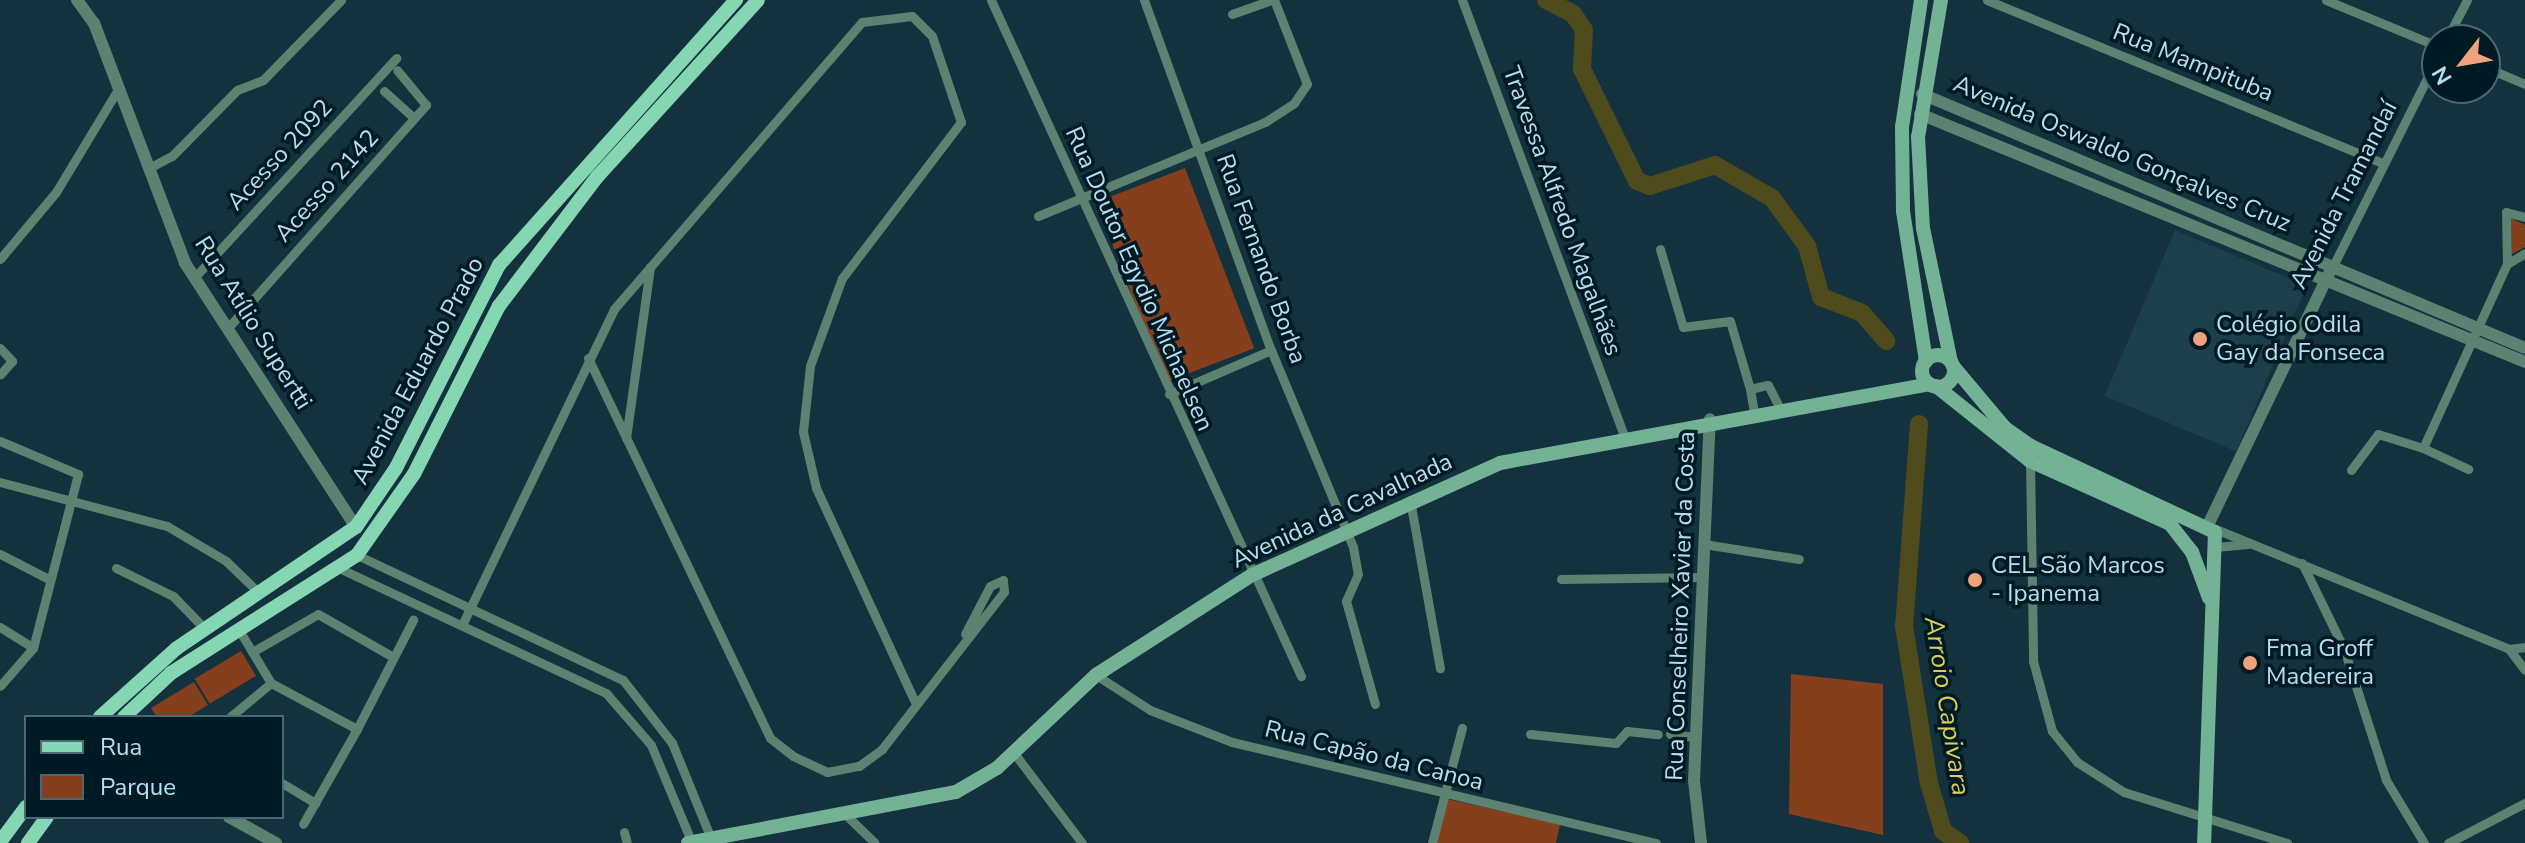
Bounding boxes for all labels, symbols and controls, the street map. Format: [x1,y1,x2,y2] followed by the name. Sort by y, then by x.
[2109,18,2277,108] street label: Rua Mampituba
[2421,24,2501,104] north arrow
[2425,61,2459,90] text: N
[1496,63,1628,359] street label: Travessa Alfredo Magalhães
[1949,70,2295,238] street label: Avenida Oswaldo Gonçalves Cruz
[221,94,339,216] street label: Acesso 2092
[2284,96,2404,294] street label: Avenida Tramandaí
[1059,122,1219,436] street label: Rua Doutor Egydio Michaelsen
[269,124,385,248] street label: Acesso 2142
[1210,150,1312,368] street label: Rua Fernando Borba
[188,231,318,415] street label: Rua Atílio Supertti
[346,252,490,490] street label: Avenida Eduardo Prado
[2216,311,2385,367] place label: Colégio Odila Gay da Fonseca
[2191,330,2209,348] marker: Colégio Odila Gay da Fonseca
[1661,431,1701,781] street label: Rua Conselheiro Xavier da Costa
[1227,447,1457,575] street label: Avenida da Cavalhada
[1991,552,2165,608] place label: CEL São Marcos - Ipanema
[1966,571,1984,589] marker: CEL São Marcos - Ipanema
[1917,614,1977,798] water label: Arroio Capivara
[2266,635,2374,691] place label: Fma Groff Madereira
[2241,654,2259,672] marker: Fma Groff Madereira
[24,715,284,819] legend
[1262,715,1486,797] street label: Rua Capão da Canoa
[100,731,142,763] text: Rua
[100,771,176,803] text: Parque

